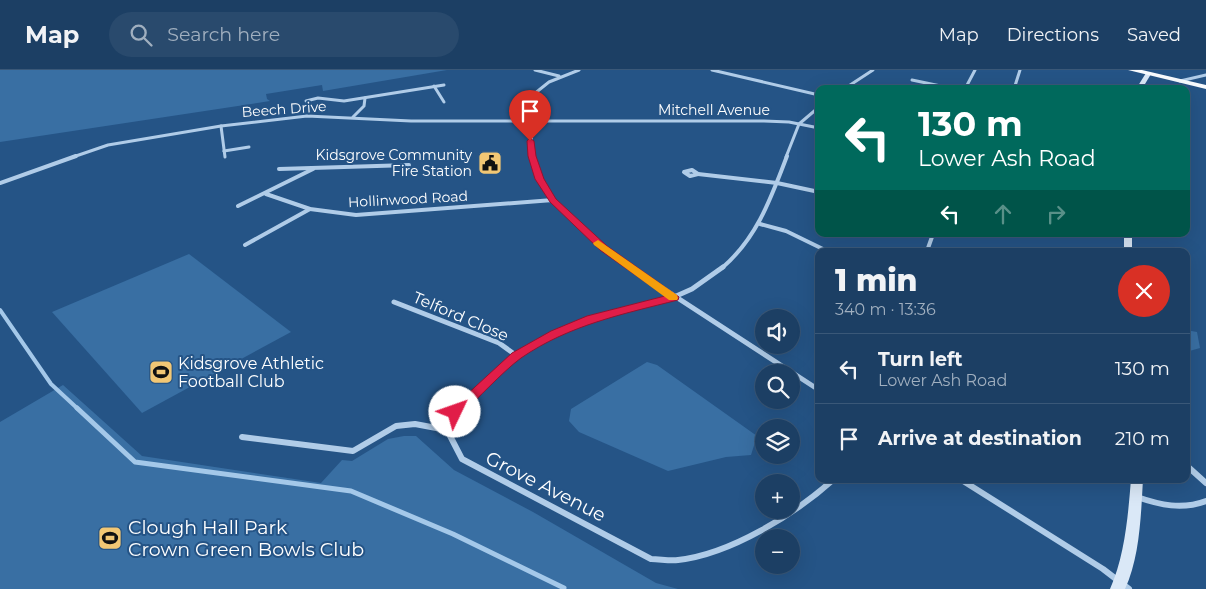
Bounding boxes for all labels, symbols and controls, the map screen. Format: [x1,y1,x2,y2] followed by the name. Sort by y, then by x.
[109,12,459,57] search box
[25,20,79,49] text: Map
[127,21,155,49] icon: search
[167,23,280,46] text: Search here
[939,24,979,46] text: Map
[1007,24,1099,46] text: Directions
[1127,24,1181,46] text: Saved
[509,90,551,141] pin
[241,97,327,121] street label: Beech Drive
[516,97,544,125] icon: arrive
[658,101,770,119] street label: Mitchell Avenue
[918,102,1023,145] text: 130 m
[835,105,900,170] icon: left
[918,145,1096,172] text: Lower Ash Road
[315,146,472,180] place label: Kidsgrove Community Fire Station
[477,150,503,176] public building icon: Kidsgrove Community Fire Station
[348,187,468,211] street label: Hollinwood Road
[936,200,964,228] icon: left
[989,200,1017,228] icon: ahead
[1042,200,1070,228] icon: right
[835,262,918,299] text: 1 min
[1118,265,1170,317] button: close
[410,288,511,345] street label: Telford Close
[835,300,936,319] text: 340 m · 13:36
[755,309,800,574] map controls
[755,309,800,354] button: sound
[878,348,963,371] text: Turn left
[178,354,324,391] place label: Kidsgrove Athletic Football Club
[835,355,863,383] icon: left
[1115,357,1170,380] text: 130 m
[148,359,174,385] sports icon: Kidsgrove Athletic Football Club
[755,364,800,409] button: search
[878,371,1007,390] text: Lower Ash Road
[428,385,480,437] position arrow
[755,419,800,464] button: layers
[835,425,863,453] icon: arrive
[878,427,1082,450] text: Arrive at destination
[1115,427,1170,450] text: 210 m
[482,446,610,527] street label: Grove Avenue
[755,474,800,519] button: +
[128,516,364,561] place label: Clough Hall Park Crown Green Bowls Club
[97,525,123,551] sports icon: Clough Hall Park Crown Green Bowls Club
[755,529,800,574] button: −

